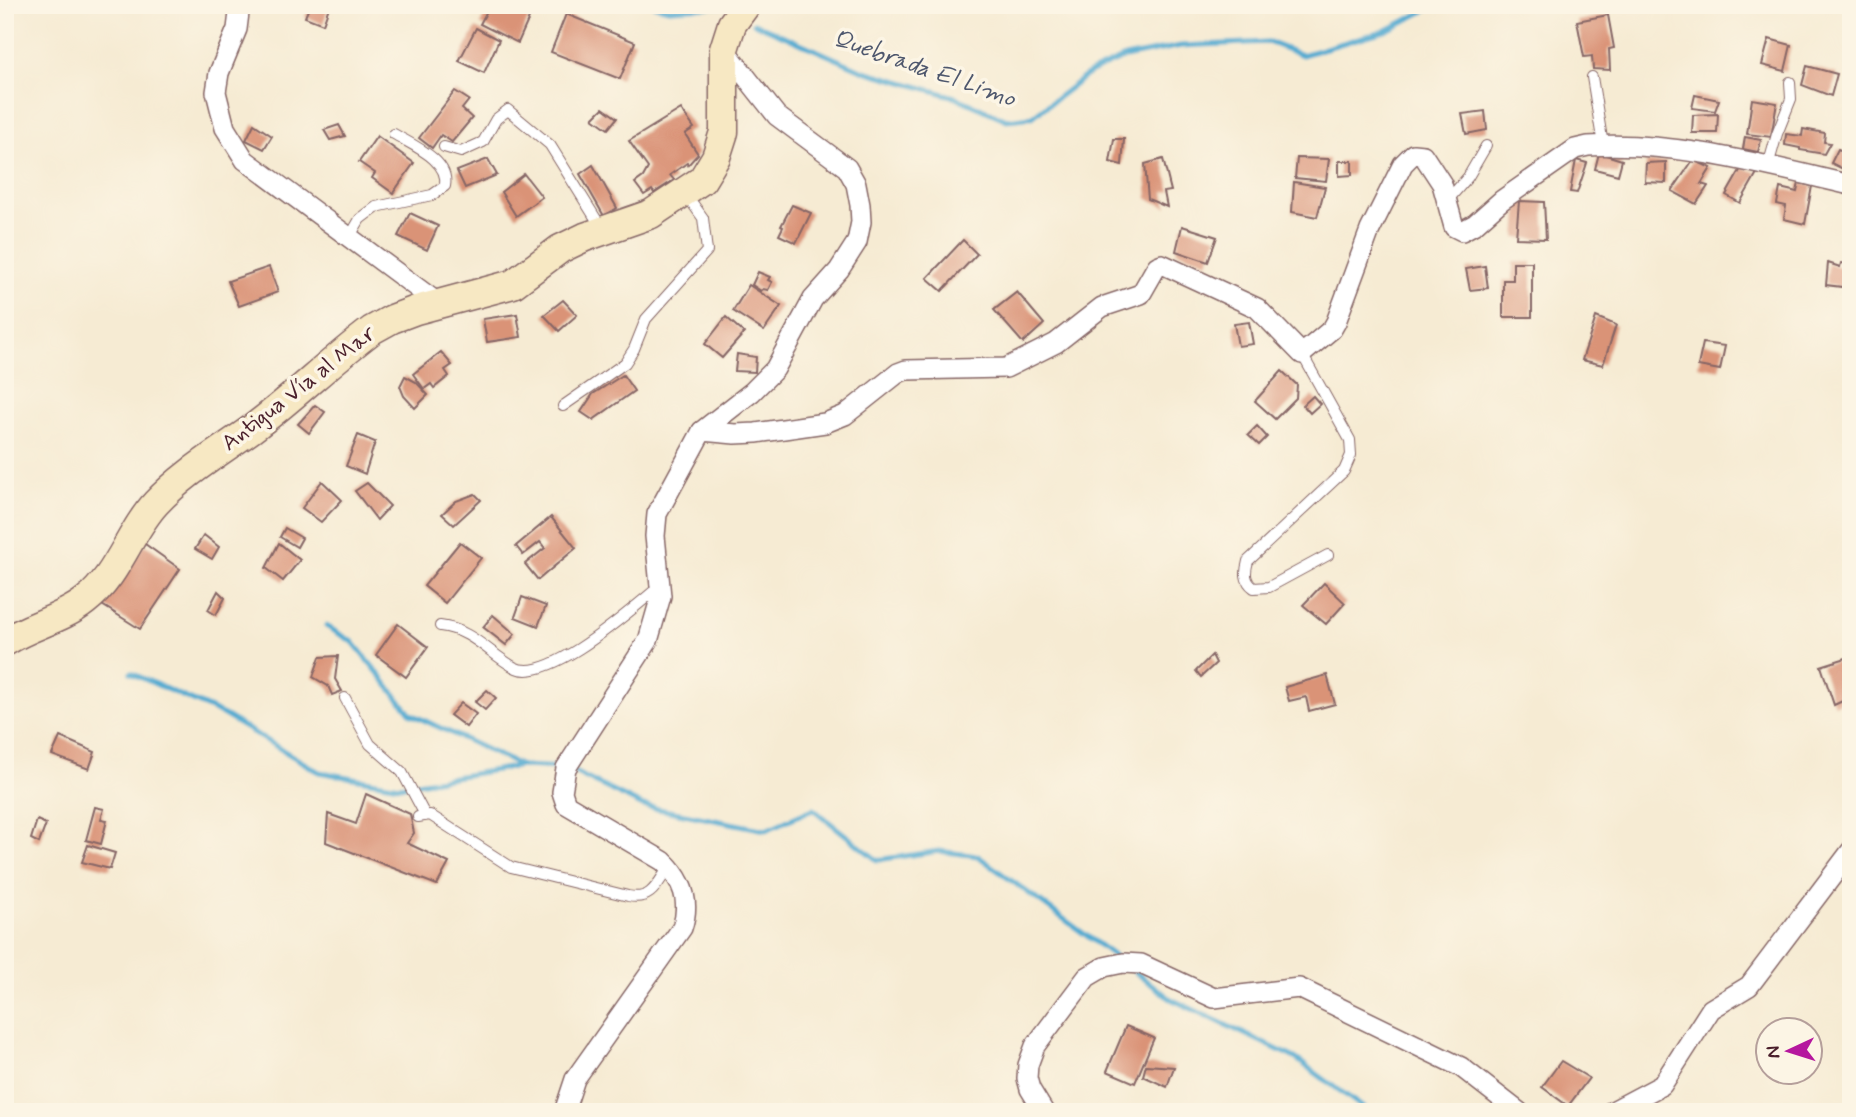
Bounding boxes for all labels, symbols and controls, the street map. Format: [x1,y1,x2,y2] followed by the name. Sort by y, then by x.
[829,23,1020,115] water label: Quebrada El Limo
[216,319,382,459] street label: Antigua Vía al Mar
[1755,1016,1825,1086] north arrow
[1761,1045,1786,1059] text: N

